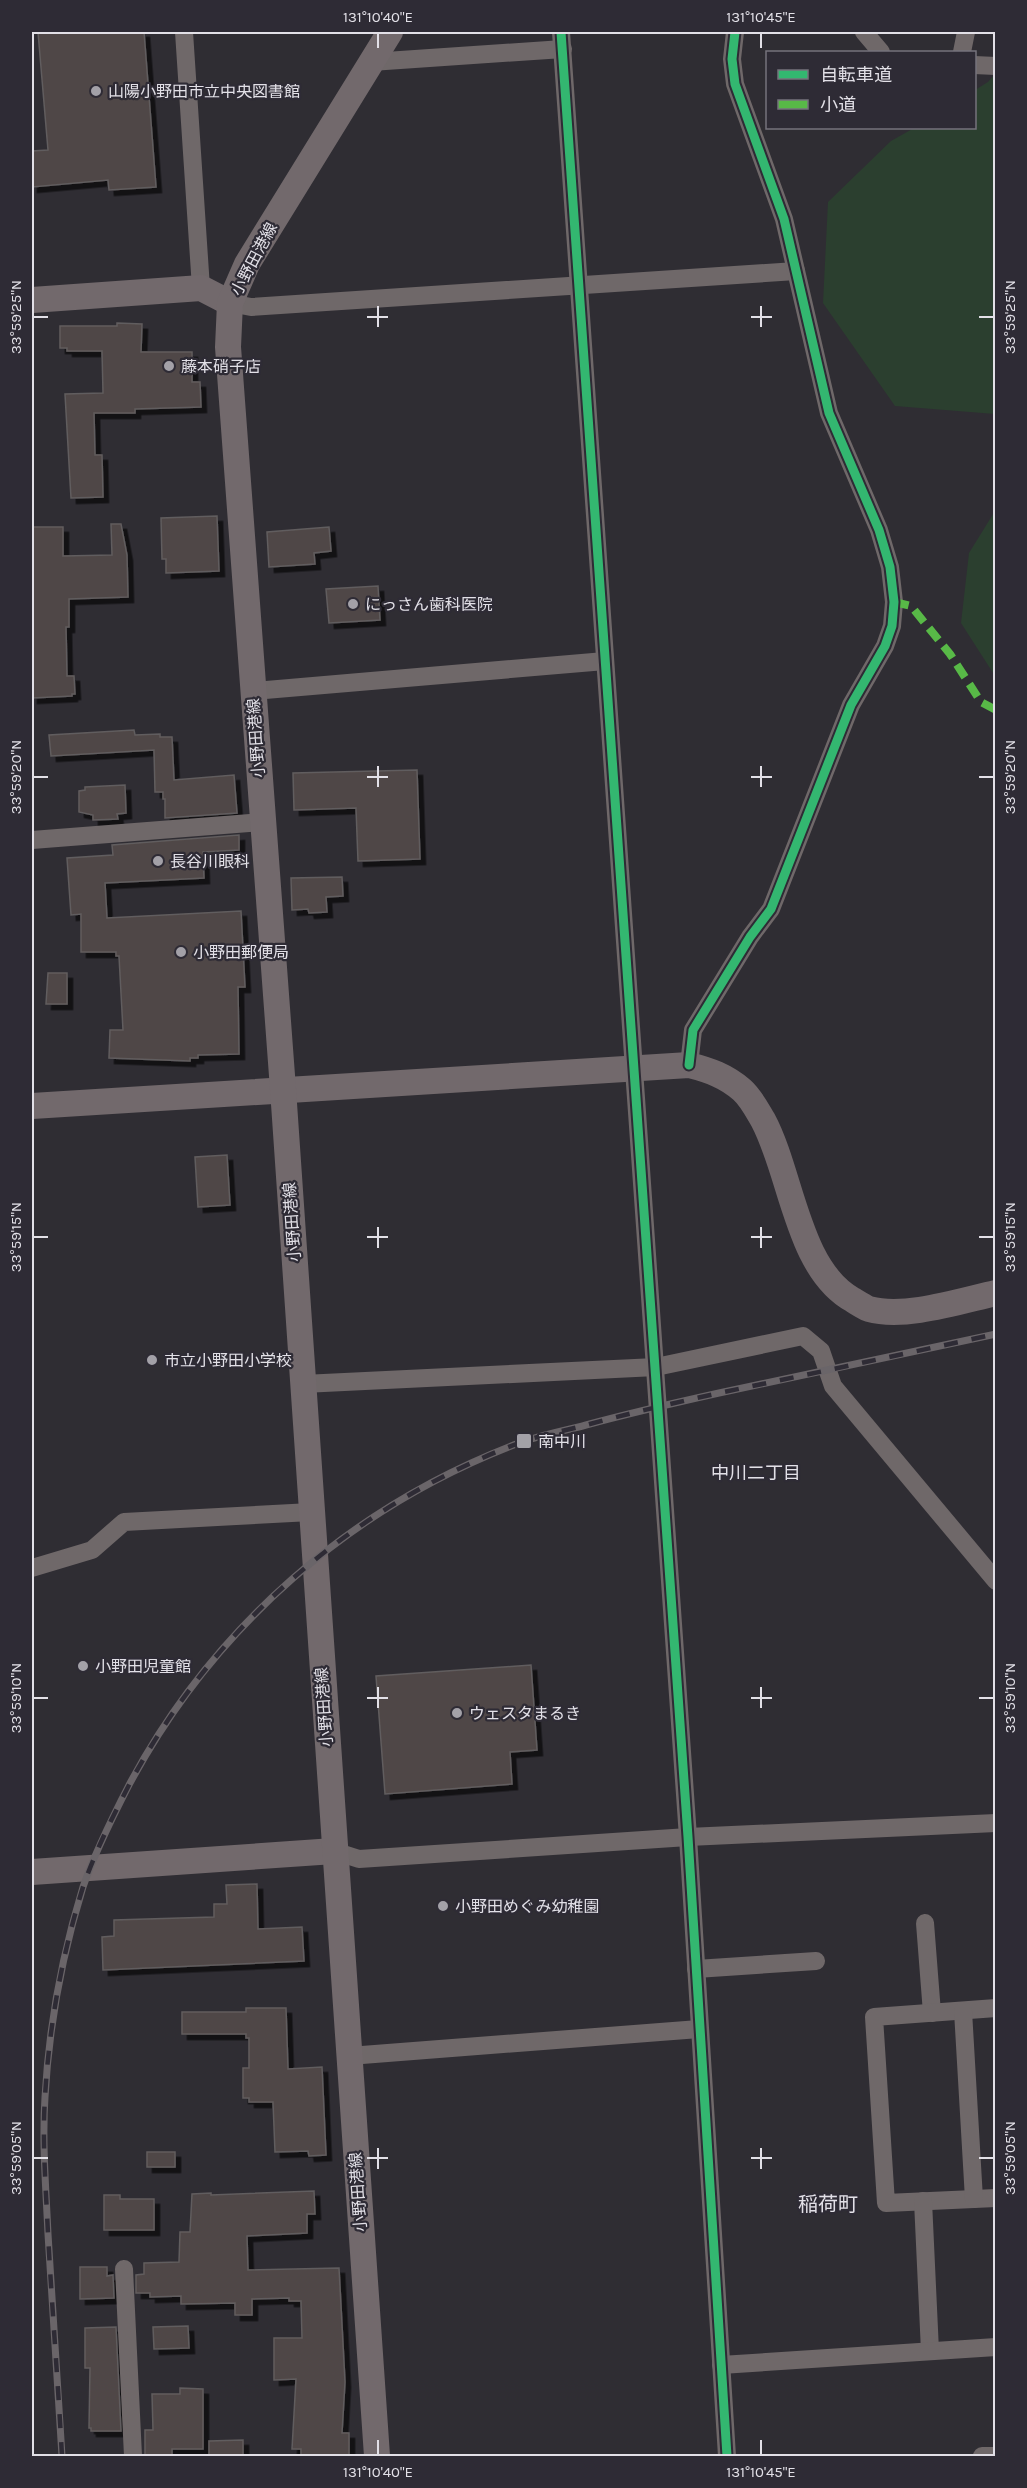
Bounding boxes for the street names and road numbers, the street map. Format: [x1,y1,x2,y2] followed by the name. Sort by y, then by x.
[227,219,281,299] street label: 小野田港線
[244,697,268,779] street label: 小野田港線
[280,1181,304,1263] street label: 小野田港線
[312,1666,336,1748] street label: 小野田港線
[346,2151,370,2233] street label: 小野田港線

